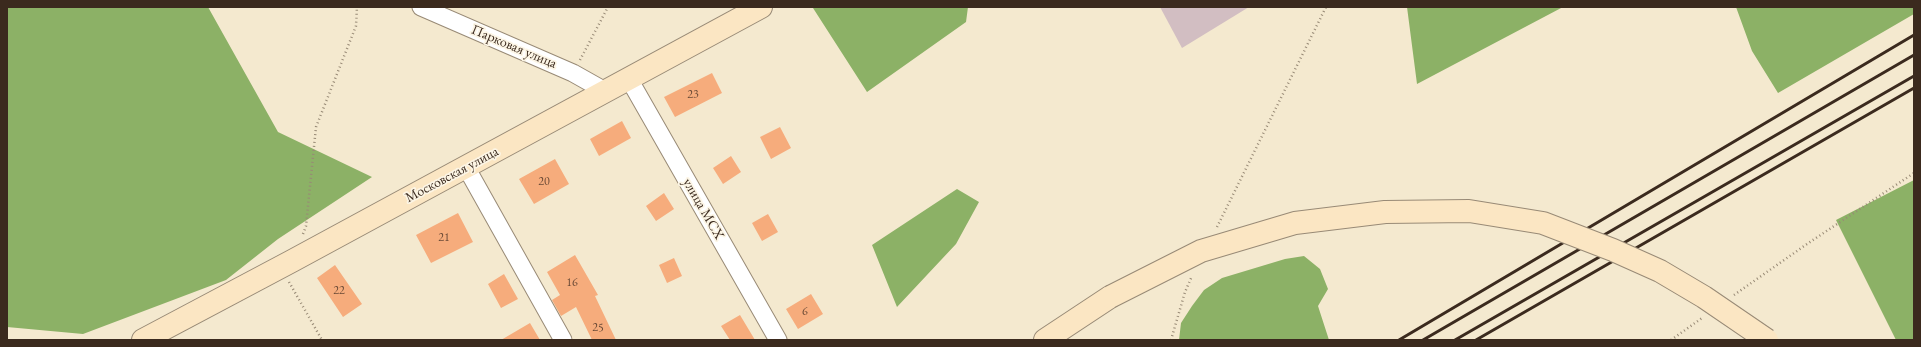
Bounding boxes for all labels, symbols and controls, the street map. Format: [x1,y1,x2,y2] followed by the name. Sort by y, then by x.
[469,21,559,73] street label: Парковая улица
[687,88,699,102] house number: 23
[402,143,502,207] street label: Московская улица
[538,175,550,189] house number: 20
[679,175,727,243] street label: улица МСХ
[438,231,450,245] house number: 21
[566,276,578,290] house number: 16
[333,284,345,298] house number: 22
[802,305,808,319] house number: 6
[592,321,604,335] house number: 25

